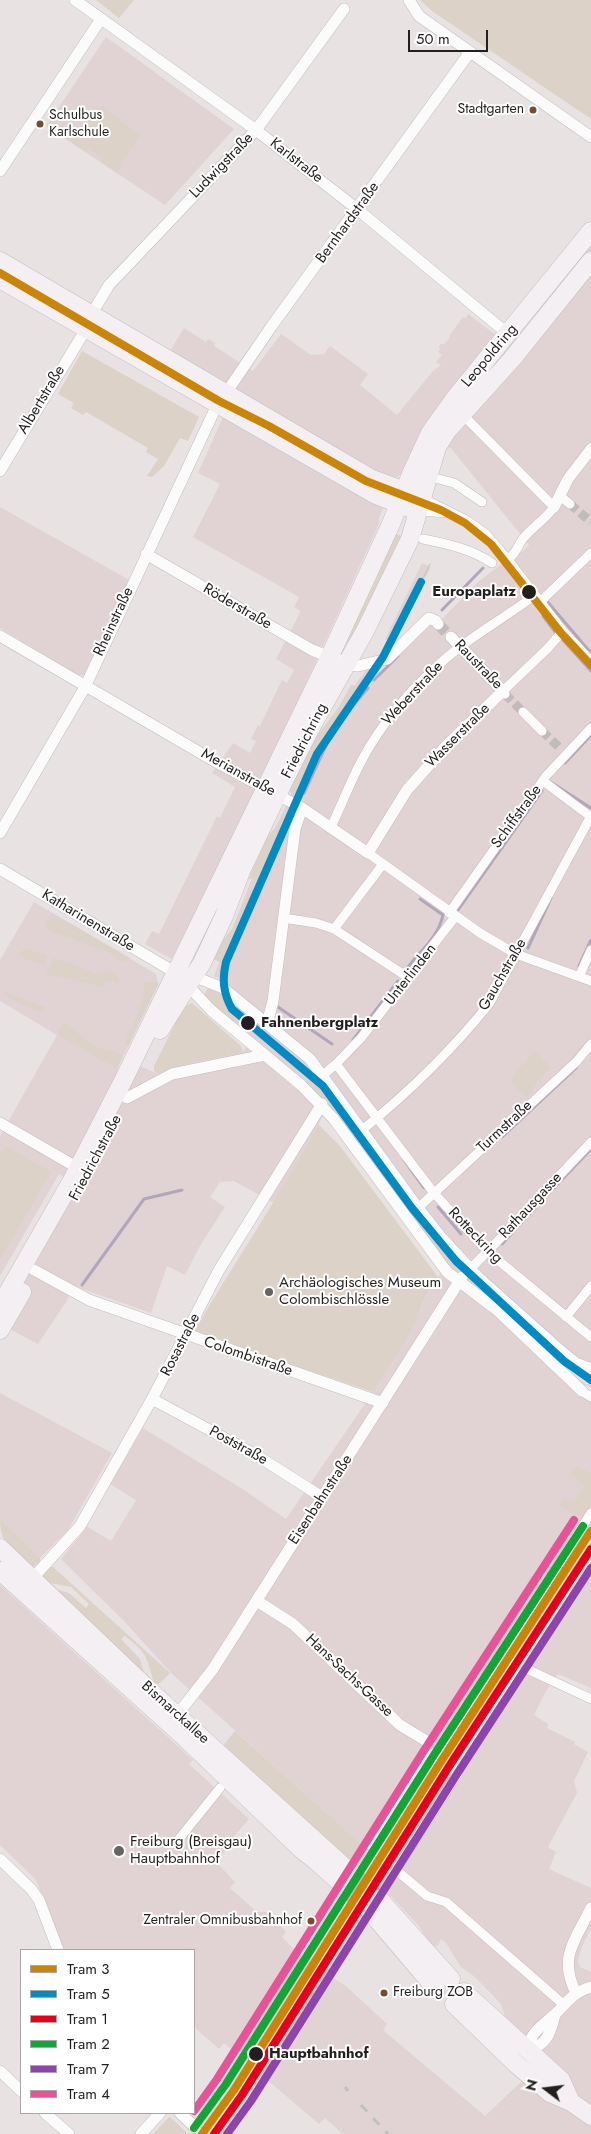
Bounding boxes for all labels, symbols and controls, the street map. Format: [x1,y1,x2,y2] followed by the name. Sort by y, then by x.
[411,20,491,52] scale bar
[416,28,450,50] text: 50 m
[457,102,524,118] place label: Stadtgarten
[528,105,538,115] marker: Stadtgarten
[49,108,109,140] place label: Schulbus Karlschule
[35,119,45,129] marker: Schulbus Karlschule
[186,130,258,202] street label: Ludwigstraße
[266,135,326,187] street label: Karlstraße
[312,179,384,267] street label: Bernhardstraße
[458,321,522,391] street label: Leopoldring
[15,363,69,437] street label: Albertstraße
[199,580,275,634] street label: Röderstraße
[432,583,516,601] place label: Europaplatz
[520,583,538,601] marker: Europaplatz
[90,585,138,659] street label: Rheinstraße
[450,637,506,693] street label: Raustraße
[379,658,447,730] street label: Weberstraße
[278,700,332,782] street label: Friedrichring
[422,700,494,772] street label: Wasserstraße
[198,745,278,801] street label: Merianstraße
[488,782,546,852] street label: Schiffstraße
[38,886,138,956] street label: Katharinenstraße
[475,936,531,1014] street label: Gauchstraße
[381,941,441,1009] street label: Unterlinden
[239,1014,257,1032] marker: Fahnenbergplatz
[261,1014,378,1032] place label: Fahnenbergplatz
[474,1097,536,1157] street label: Turmstraße
[66,1112,126,1204] street label: Friedrichstraße
[496,1169,566,1243] street label: Rathausgasse
[444,1204,506,1268] street label: Rotteckring
[279,1274,441,1309] place label: Archäologisches Museum Colombischlössle
[263,1286,275,1298] marker: Archäologisches Museum Colombischlössle
[158,1311,204,1379] street label: Rosastraße
[201,1333,295,1381] street label: Colombistraße
[206,1423,270,1469] street label: Poststraße
[285,1452,357,1548] street label: Eisenbahnstraße
[301,1631,397,1721] street label: Hans-Sachs-Gasse
[137,1678,213,1748] street label: Bismarckallee
[130,1833,252,1868] place label: Freiburg (Breisgau) Hauptbahnhof
[112,1844,126,1858] marker: Freiburg (Breisgau) Hauptbahnhof
[144,1913,302,1929] place label: Zentraler Omnibusbahnhof
[306,1916,316,1926] marker: Zentraler Omnibusbahnhof
[20,1949,195,2114] legend
[67,1958,110,1980] text: Tram 3
[67,1983,110,2005] text: Tram 5
[393,1985,473,2001] place label: Freiburg ZOB
[379,1988,389,1998] marker: Freiburg ZOB
[67,2008,108,2030] text: Tram 1
[67,2033,110,2055] text: Tram 2
[247,2045,265,2063] marker: Hauptbahnhof
[269,2045,369,2063] place label: Hauptbahnhof
[67,2058,109,2080] text: Tram 7
[521,2064,571,2114] north arrow
[520,2077,543,2093] text: N
[67,2083,110,2105] text: Tram 4

